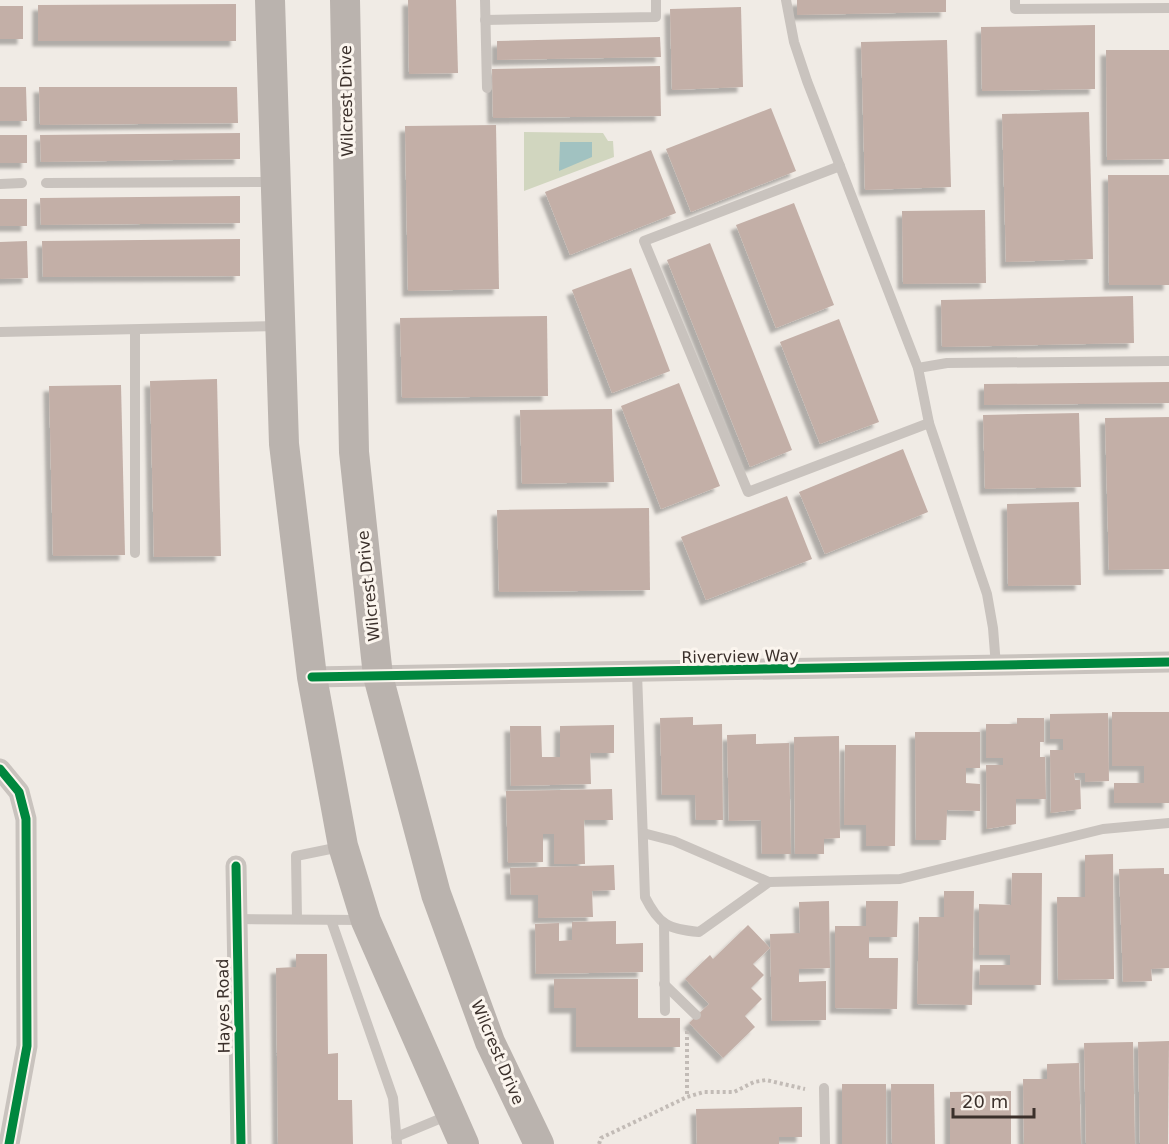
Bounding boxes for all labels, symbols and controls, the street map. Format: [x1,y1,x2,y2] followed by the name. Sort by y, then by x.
[336,45,357,157] street label: Wilcrest Drive
[353,529,384,642] street label: Wilcrest Drive
[681,646,799,667] street label: Riverview Way
[213,958,234,1054] street label: Hayes Road
[467,997,528,1107] street label: Wilcrest Drive
[953,1081,1034,1119] scale bar
[962,1091,1008,1112] text: 20 m

